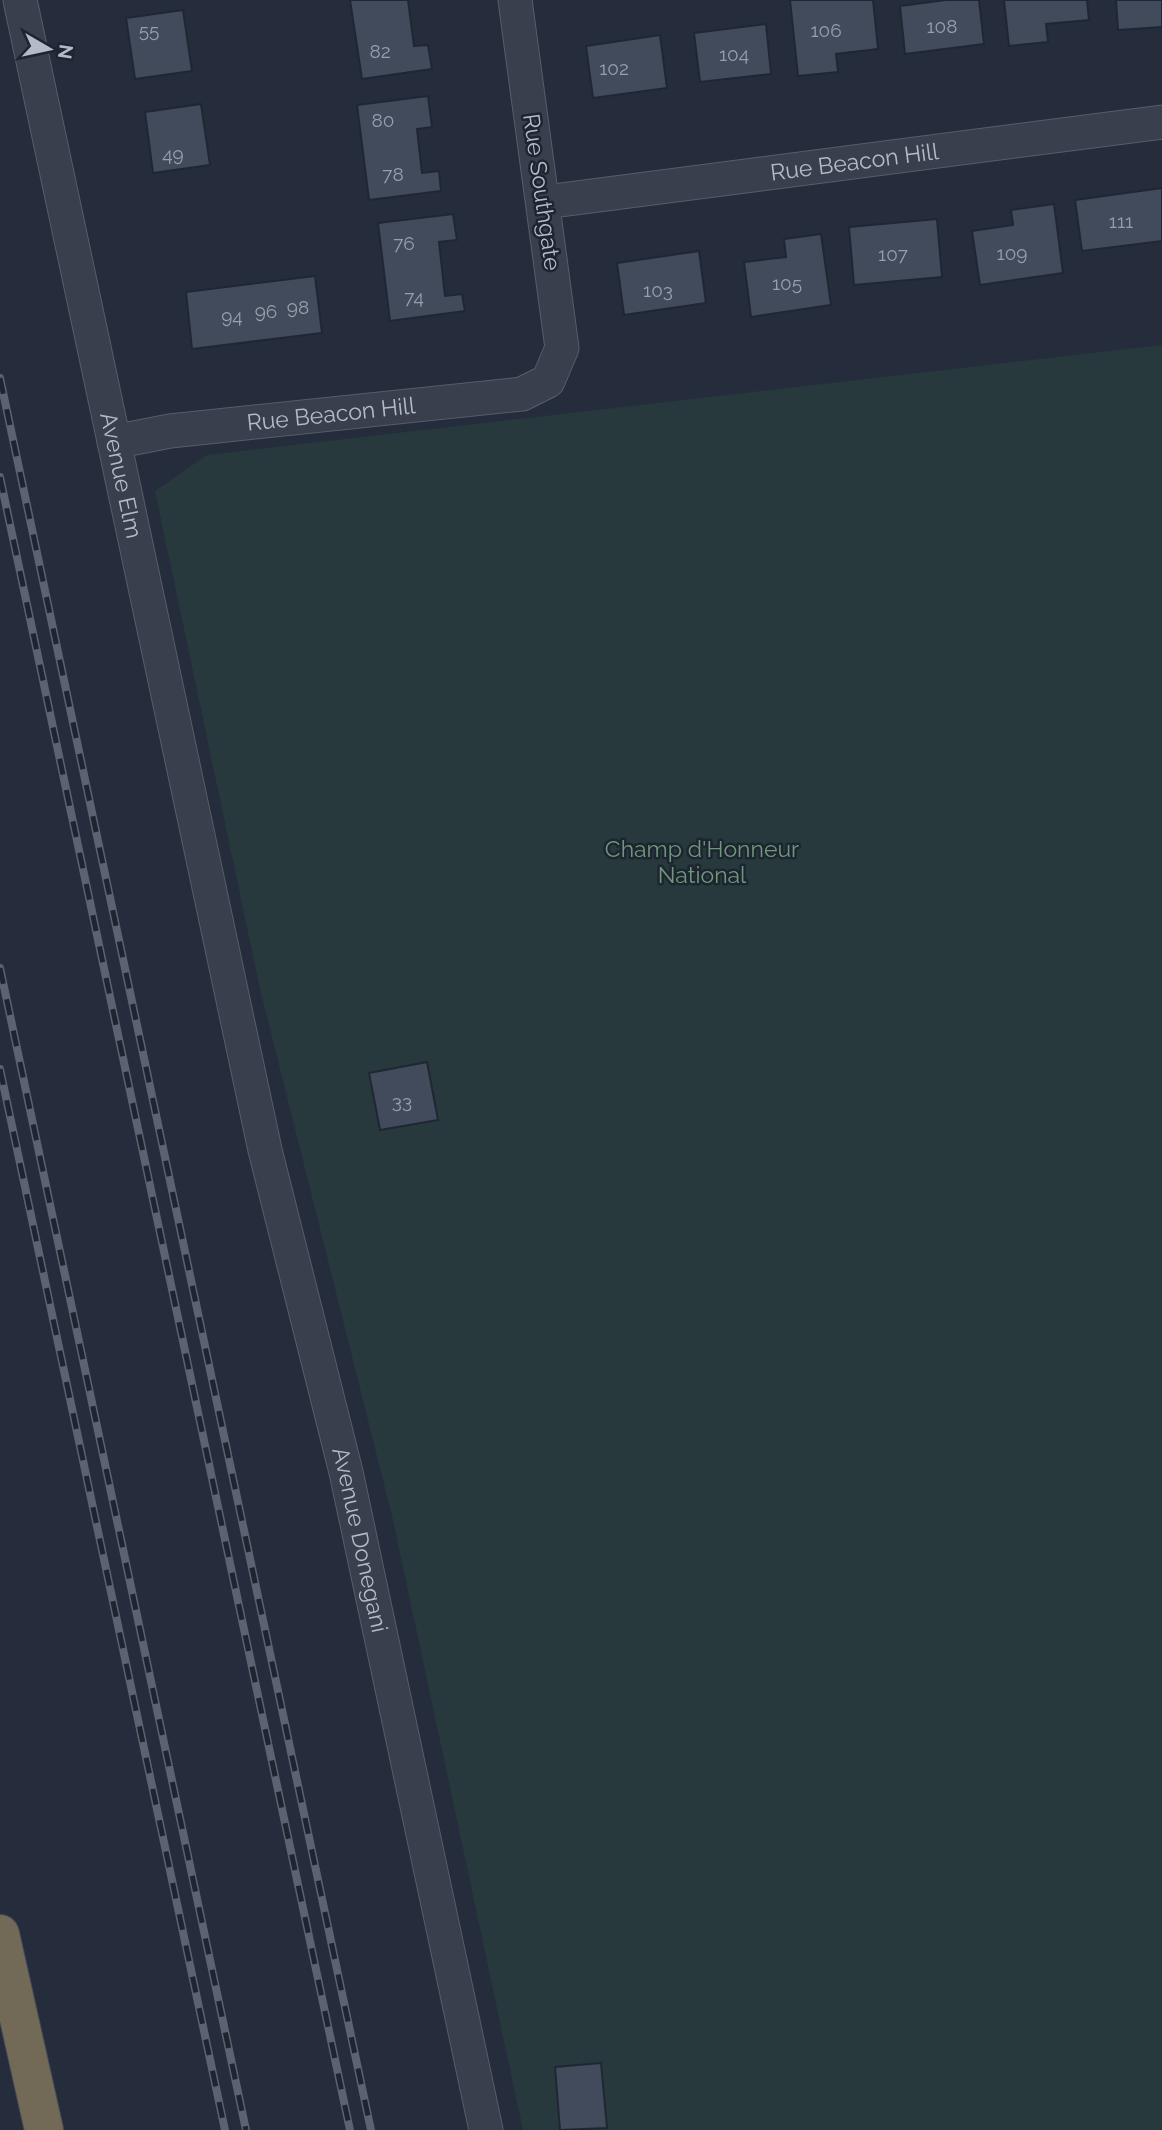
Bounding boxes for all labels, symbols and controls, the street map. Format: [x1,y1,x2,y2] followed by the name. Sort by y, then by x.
[14,14,84,84] north arrow
[926,15,958,37] house number: 108
[139,19,159,41] house number: 55
[810,19,842,41] house number: 106
[369,40,391,62] house number: 82
[54,43,78,61] text: N
[719,43,749,65] house number: 104
[599,57,629,79] house number: 102
[372,109,394,131] house number: 80
[518,112,567,272] street label: Rue Southgate
[769,137,941,186] street label: Rue Beacon Hill
[162,143,184,165] house number: 49
[382,163,404,185] house number: 78
[1109,210,1133,232] house number: 111
[393,232,415,254] house number: 76
[997,242,1027,264] house number: 109
[878,243,908,265] house number: 107
[772,272,802,294] house number: 105
[643,279,673,301] house number: 103
[404,286,424,308] house number: 74
[287,296,309,318] house number: 98
[255,300,277,322] house number: 96
[221,305,243,327] house number: 94
[245,391,417,436] street label: Rue Beacon Hill
[95,410,148,541] street label: Avenue Elm
[605,835,799,888] park label: Champ d'Honneur National
[392,1090,412,1112] house number: 33
[327,1444,394,1635] street label: Avenue Donegani

